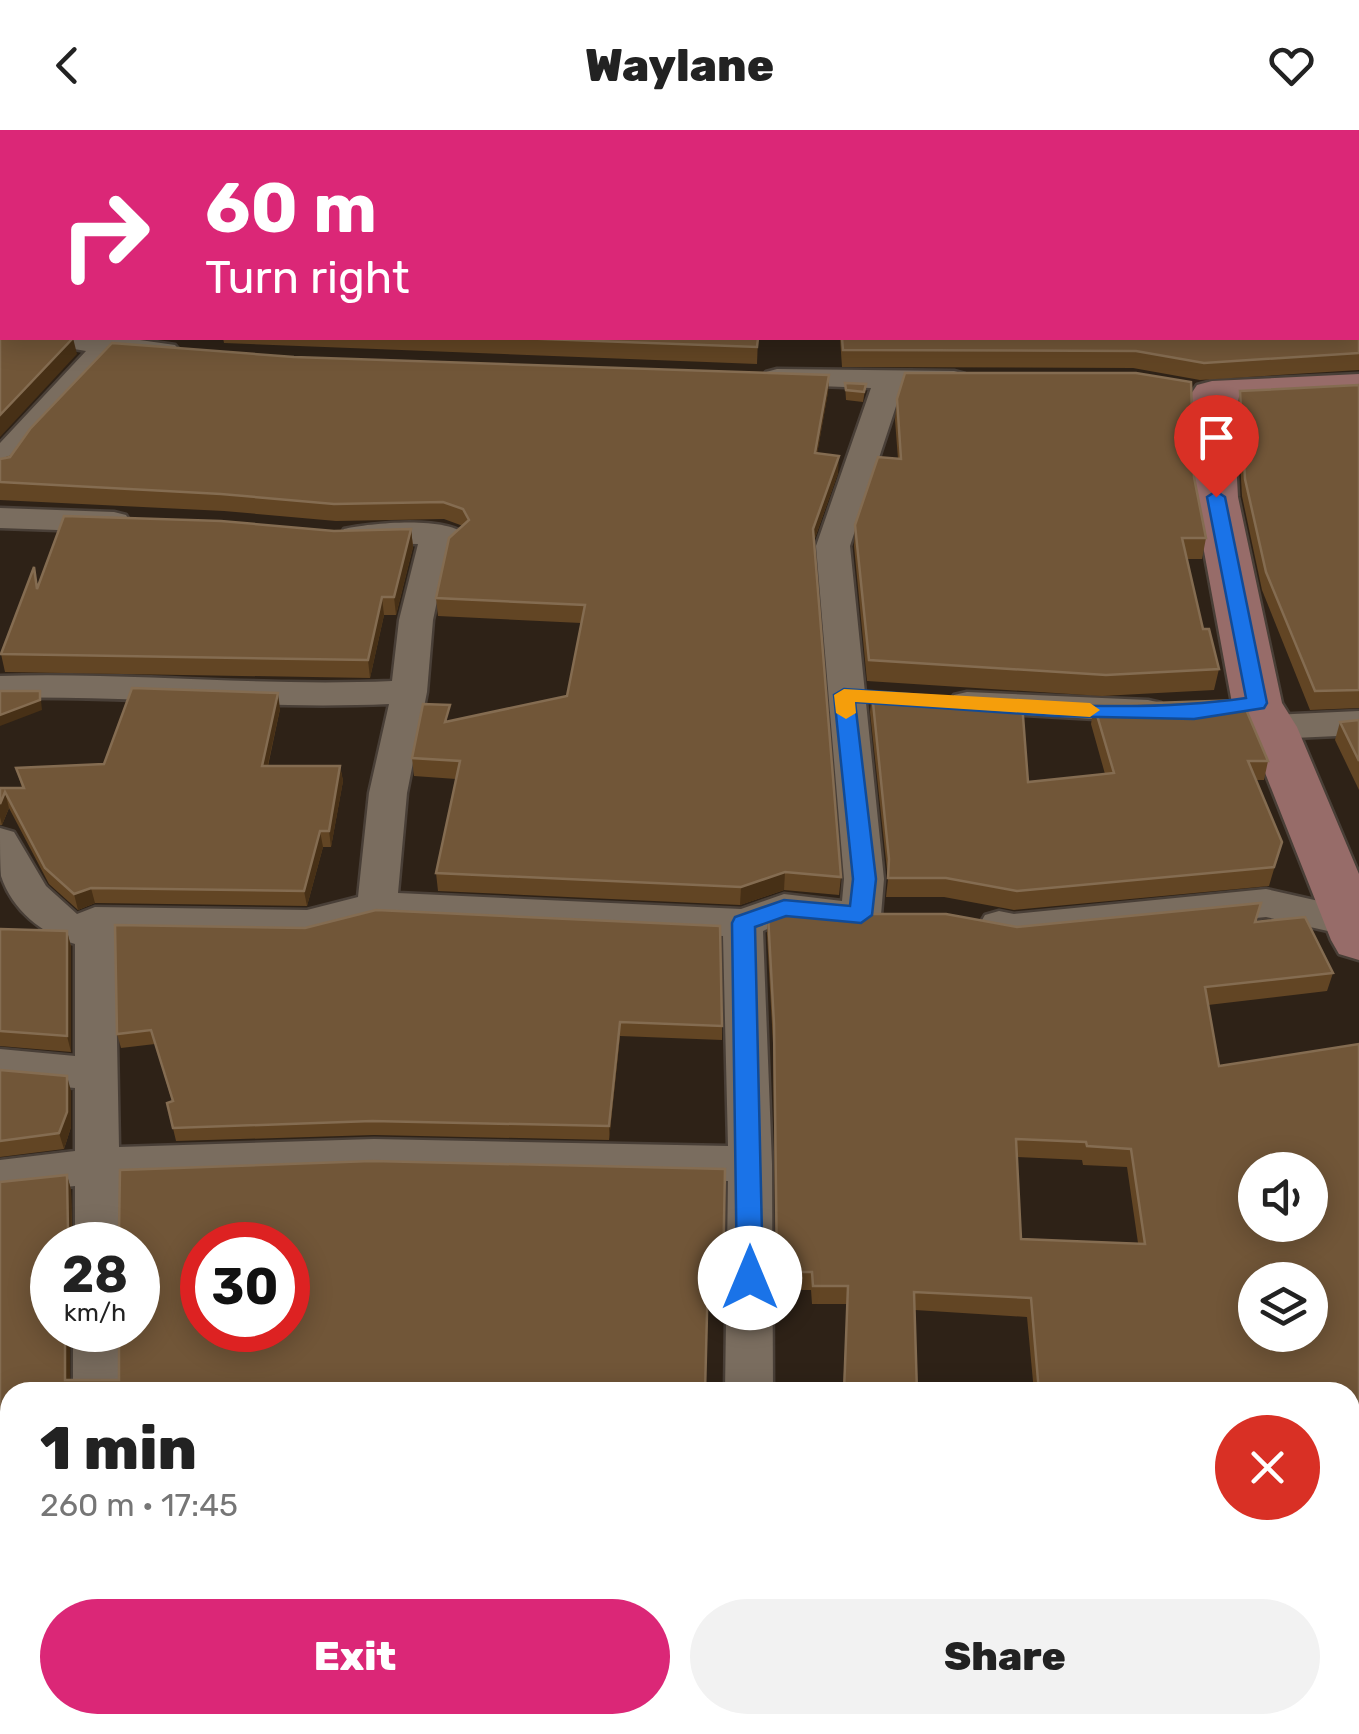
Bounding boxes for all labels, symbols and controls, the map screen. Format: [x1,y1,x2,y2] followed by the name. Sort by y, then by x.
[40,38,95,93] icon: back
[1264,38,1319,93] icon: heart
[585,39,774,92] text: Waylane
[205,167,377,250] text: 60 m
[40,170,170,300] icon: right
[205,251,409,304] text: Turn right
[1174,395,1259,498] pin
[1189,410,1244,465] icon: arrive
[1238,1152,1328,1352] map controls
[1238,1152,1328,1242] button: sound
[180,1222,310,1352] speed limit sign: 30
[698,1226,802,1330] position arrow
[62,1245,128,1305] text: 28
[1238,1262,1328,1352] button: layers
[64,1298,126,1327] text: km/h
[40,1413,197,1484] text: 1 min
[1215,1415,1320,1520] button: close
[40,1486,238,1524] text: 260 m · 17:45
[40,1599,670,1714] button: Exit
[690,1599,1320,1714] button: Share

